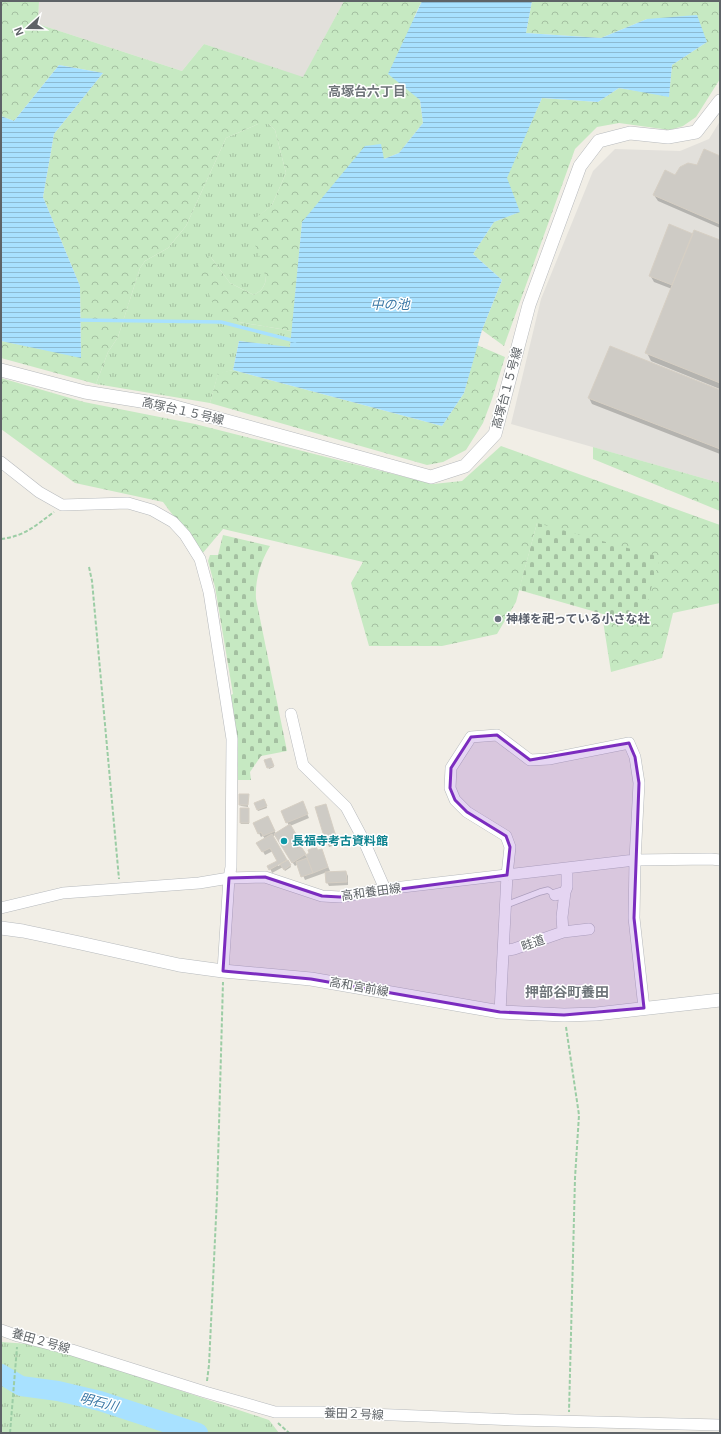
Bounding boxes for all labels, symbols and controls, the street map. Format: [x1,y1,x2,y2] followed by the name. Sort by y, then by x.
[8,8,48,48] north arrow
[12,26,26,37] text: N
[328,84,406,99] district label: 高塚台六丁目
[370,297,411,312] water label: 中の池
[489,346,525,430] street label: 高塚台１５号線
[140,395,226,427] street label: 高塚台１５号線
[506,612,649,626] place label: 神様を祀っている小さな社
[493,614,503,624] marker: 神様を祀っている小さな社
[292,834,388,848] place label: 長福寺考古資料館
[279,836,289,846] marker: 長福寺考古資料館
[340,881,402,903] street label: 高和養田線
[519,932,547,954] street label: 畦道
[328,975,390,999] street label: 高和宮前線
[525,984,609,1000] district label: 押部谷町養田
[10,1326,72,1356] street label: 養田２号線
[78,1390,122,1414] water label: 明石川
[324,1406,384,1422] street label: 養田２号線

